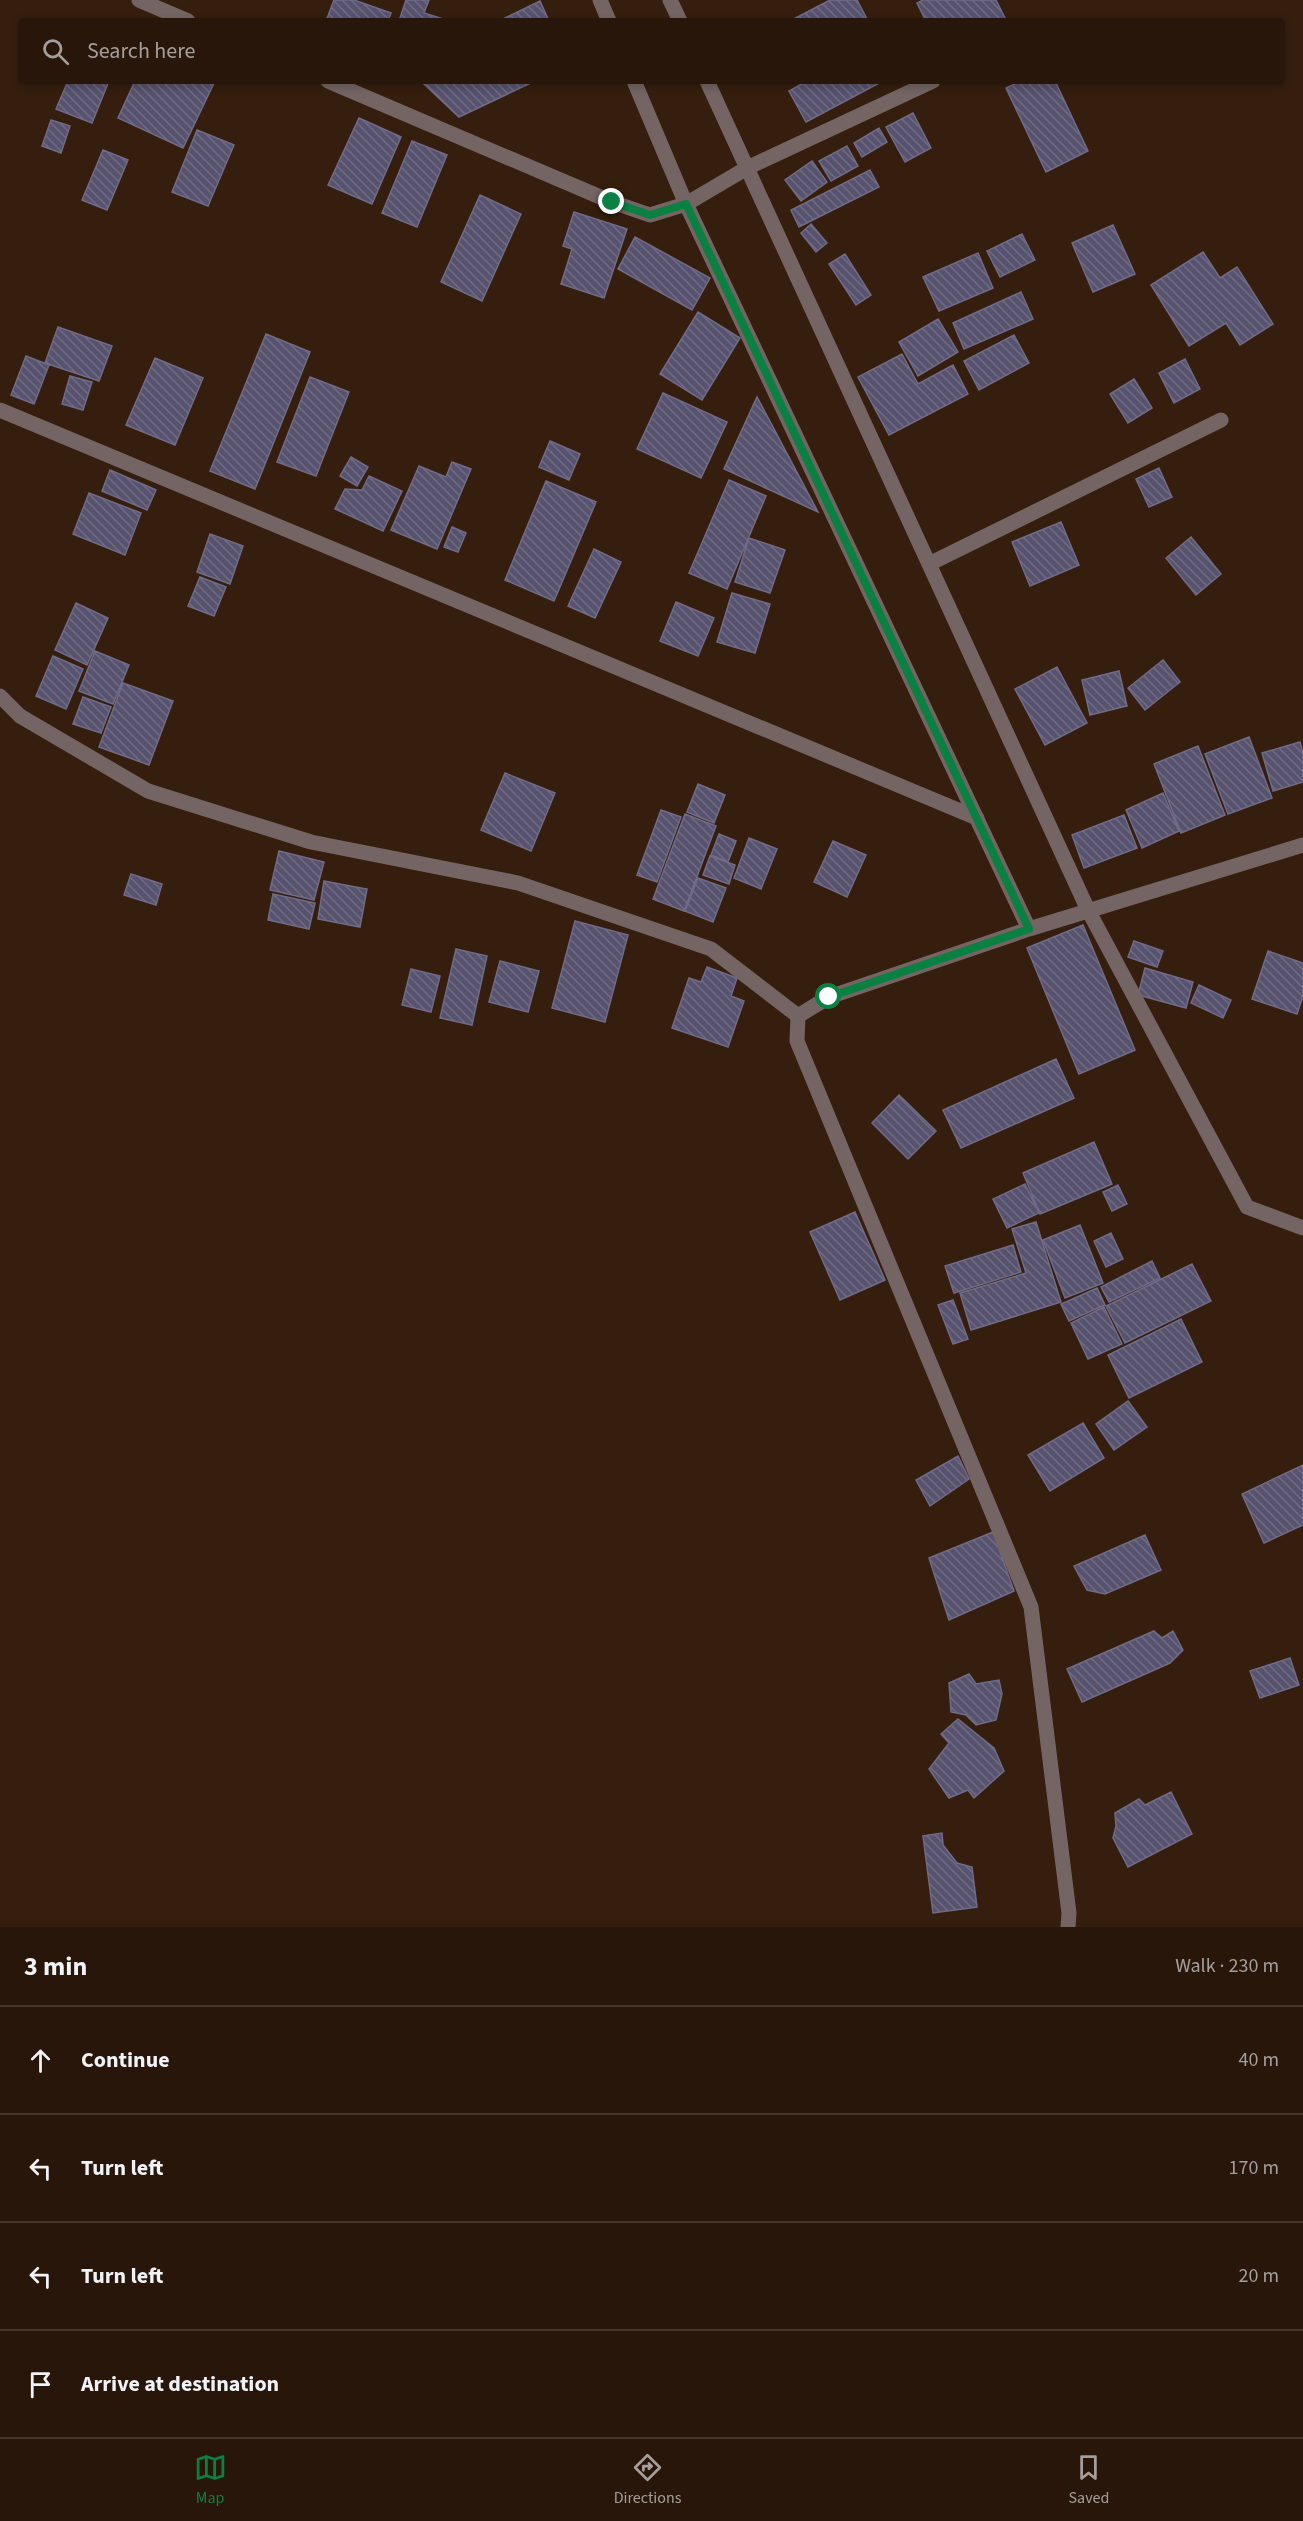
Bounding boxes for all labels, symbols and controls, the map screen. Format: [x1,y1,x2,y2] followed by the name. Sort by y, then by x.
[18,18,1285,84] search box
[39,35,72,68] icon: search
[87,35,195,67] text: Search here
[598,188,624,214] route end
[815,983,841,1009] route start
[24,1948,87,1985] text: 3 min
[1175,1952,1279,1980] text: Walk · 230 m
[24,2044,57,2077] icon: ahead
[81,2044,170,2076] text: Continue
[1239,2046,1279,2074] text: 40 m
[24,2152,57,2185] icon: left
[81,2152,163,2184] text: Turn left
[1229,2154,1279,2182] text: 170 m
[24,2260,57,2293] icon: left
[81,2260,163,2292] text: Turn left
[1239,2262,1279,2290] text: 20 m
[24,2368,57,2401] icon: arrive
[81,2368,279,2400] text: Arrive at destination
[194,2451,227,2509] tab: Map
[614,2451,681,2509] tab: Directions
[1069,2451,1109,2509] tab: Saved

